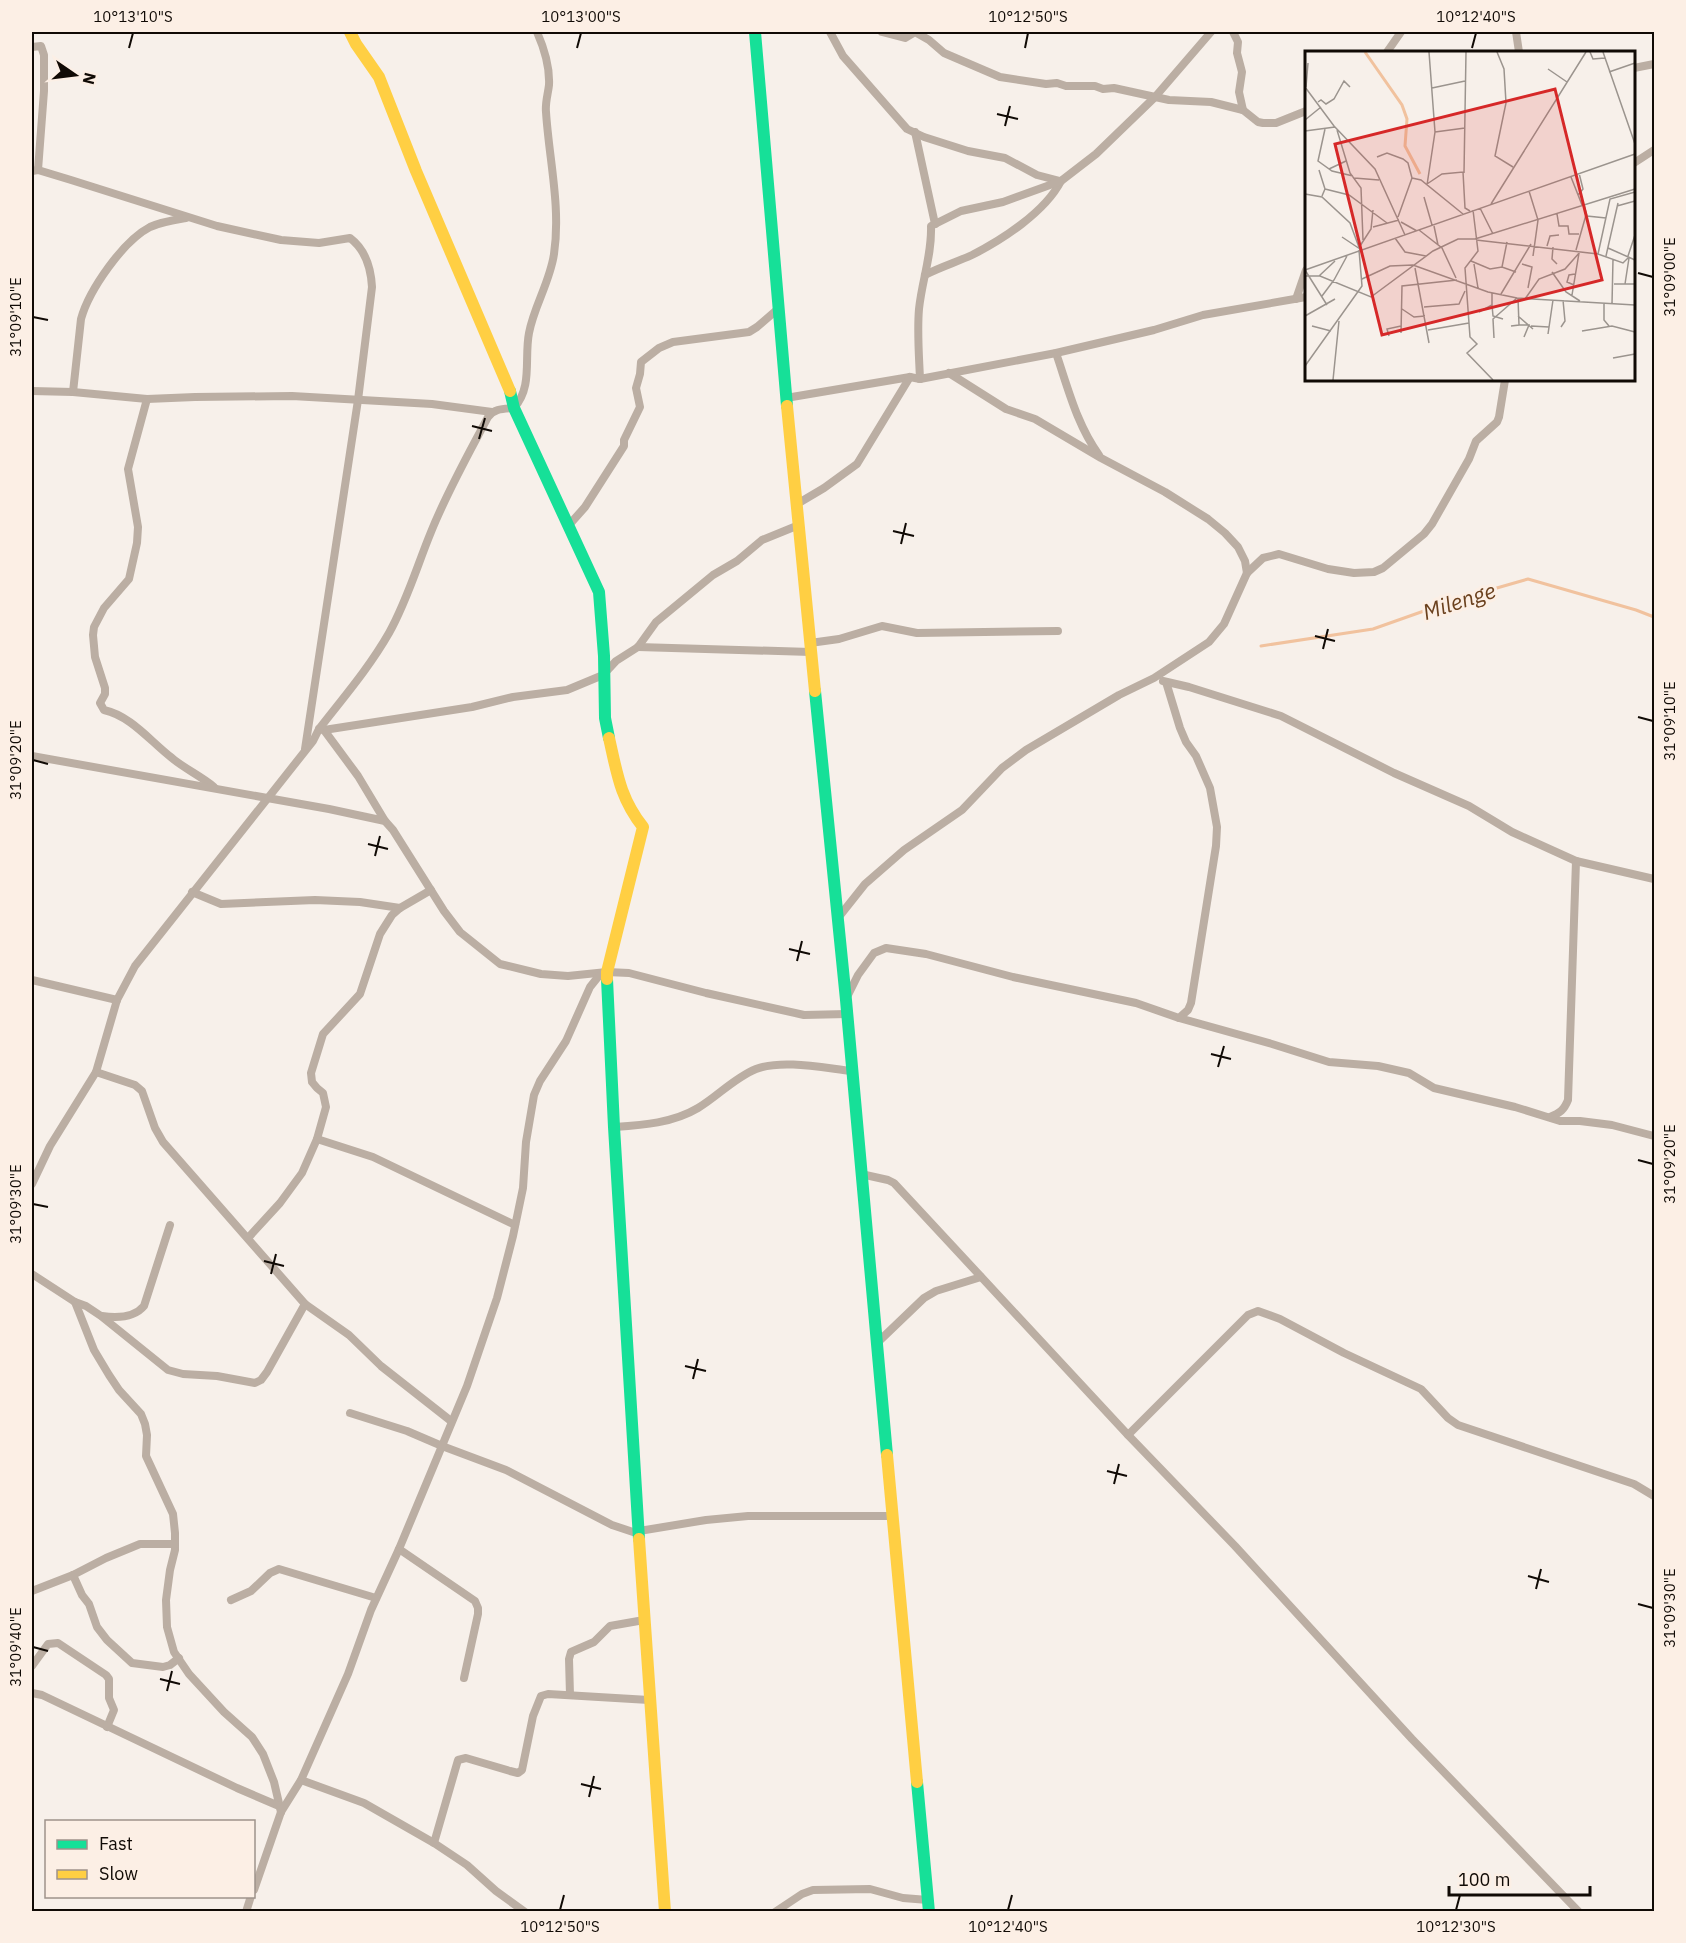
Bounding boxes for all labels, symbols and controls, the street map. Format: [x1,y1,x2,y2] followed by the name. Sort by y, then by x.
[93,7,173,26] text: 10°13'10"S
[541,7,621,26] text: 10°13'00"S
[988,7,1068,26] text: 10°12'50"S
[1436,7,1516,26] text: 10°12'40"S
[45,45,105,105] north arrow
[1305,51,1635,381] inset map
[78,71,101,87] text: N
[1660,237,1679,317] text: 31°09'00"E
[6,277,25,357] text: 31°09'10"E
[1419,575,1499,626] water label: Milenge
[1660,681,1679,761] text: 31°09'10"E
[6,720,25,800] text: 31°09'20"E
[1660,1124,1679,1204] text: 31°09'20"E
[6,1164,25,1244] text: 31°09'30"E
[1660,1568,1679,1648] text: 31°09'30"E
[6,1607,25,1687] text: 31°09'40"E
[45,1820,255,1898] legend
[99,1832,133,1855] text: Fast
[1449,1859,1590,1897] scale bar
[99,1862,138,1885] text: Slow
[1458,1868,1510,1891] text: 100 m
[520,1917,600,1936] text: 10°12'50"S
[968,1917,1048,1936] text: 10°12'40"S
[1416,1917,1496,1936] text: 10°12'30"S

